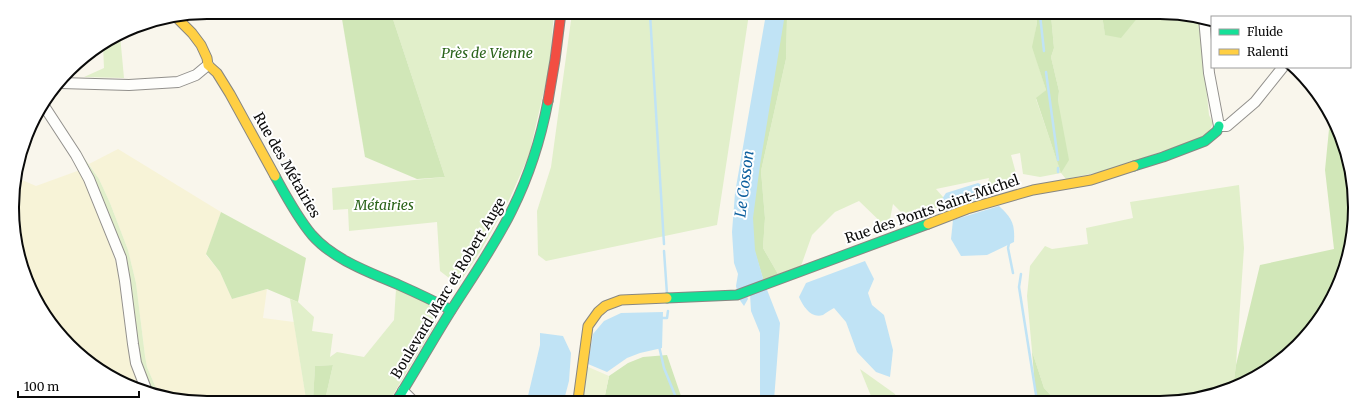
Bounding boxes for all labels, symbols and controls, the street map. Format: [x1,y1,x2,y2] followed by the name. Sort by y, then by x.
[1211,16,1351,68] legend
[1247,24,1283,39] text: Fluide
[441,44,533,62] park label: Près de Vienne
[1247,44,1288,59] text: Ralenti
[249,109,325,221] street label: Rue des Métairies
[730,149,758,219] water label: Le Cosson
[843,170,1022,247] street label: Rue des Ponts Saint-Michel
[387,194,509,382] street label: Boulevard Marc et Robert Auge
[353,196,414,214] park label: Métairies
[18,373,139,399] scale bar
[24,379,59,394] text: 100 m

